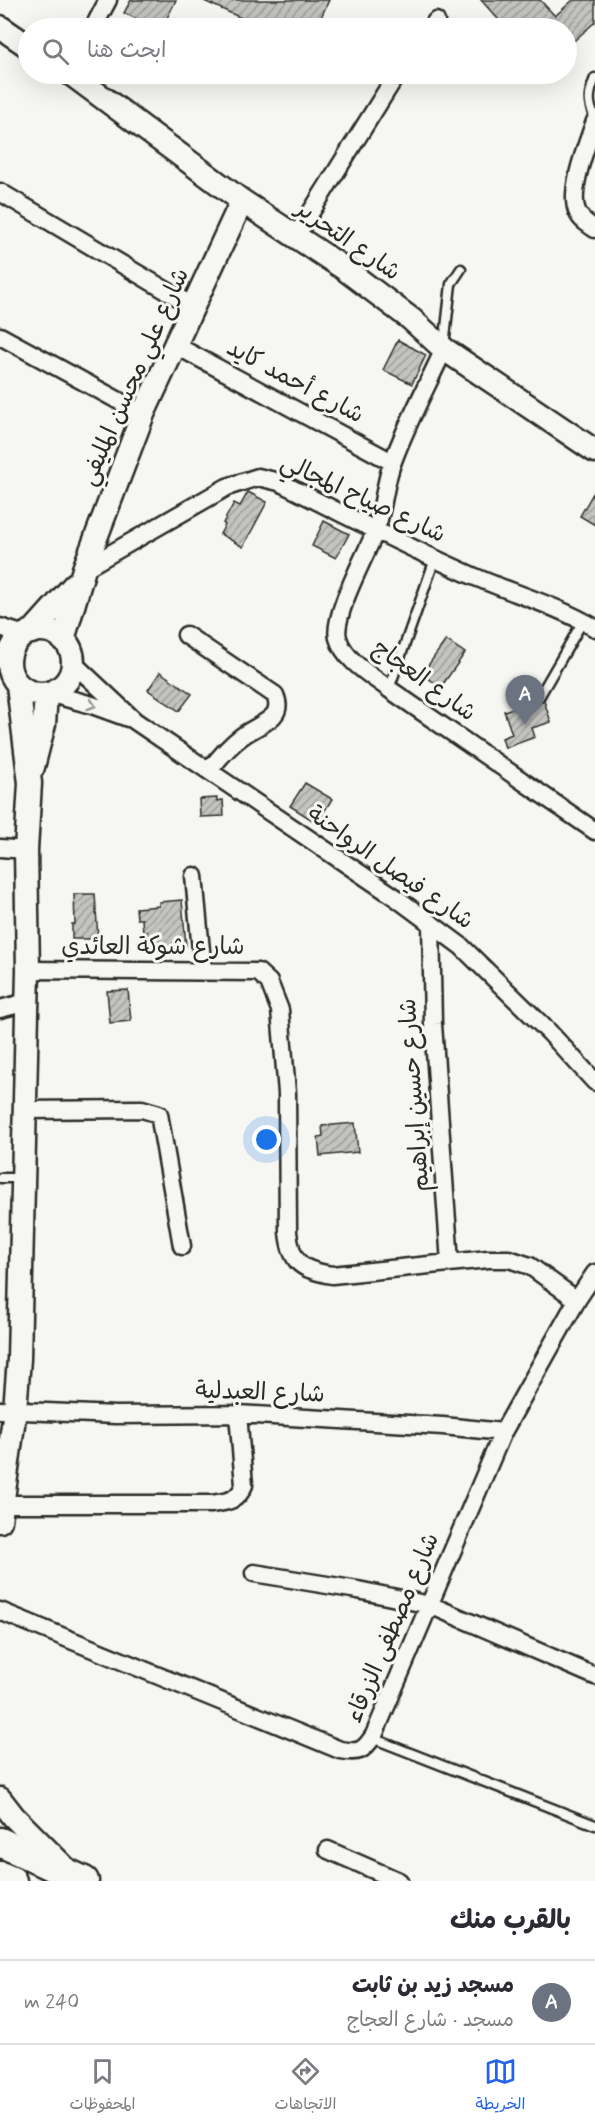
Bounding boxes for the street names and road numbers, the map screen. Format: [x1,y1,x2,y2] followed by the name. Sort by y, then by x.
[288,193,406,288] street label: شارع التحرير
[73,263,201,492] street label: شارع علي محسن المليفي
[221,332,369,431] street label: شارع أحمد كايد
[274,447,450,554] street label: شارع صياح المجالي
[366,633,482,729] street label: شارع العجاج
[301,799,479,937] street label: شارع فيصل الرواحنة
[61,932,245,963] street label: شارع شوكة العائدي
[393,997,438,1193] street label: شارع حسين إبراهيم
[195,1375,325,1411] street label: شارع العبدلية
[339,1528,447,1728] street label: شارع مصطفى الزرقاء

